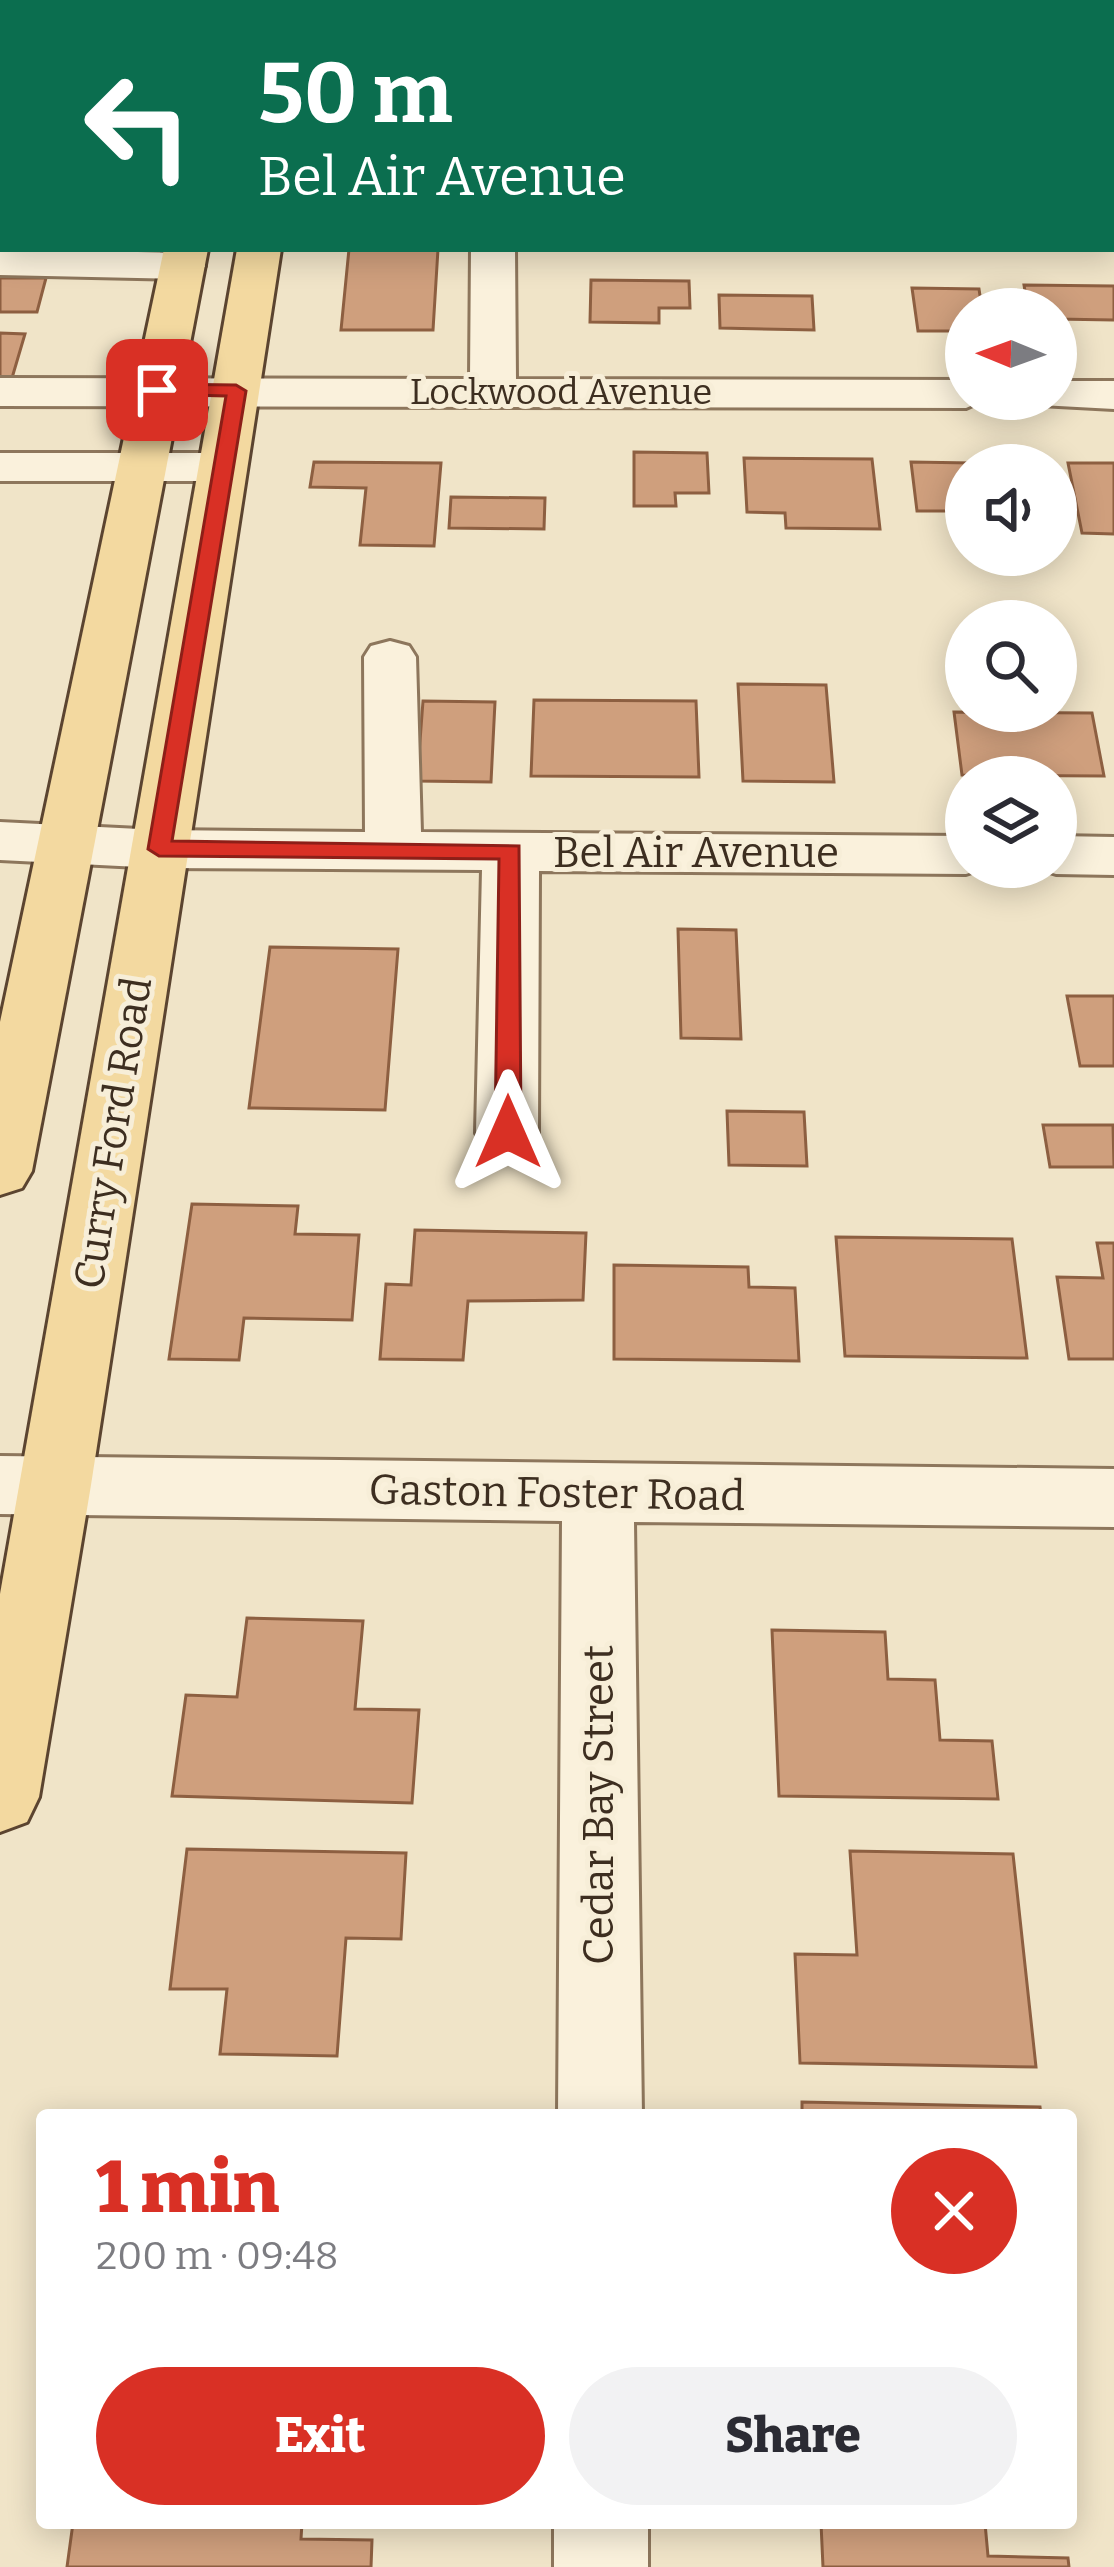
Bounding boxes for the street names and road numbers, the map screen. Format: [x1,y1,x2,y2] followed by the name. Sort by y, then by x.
[410,370,712,414] street label: Lockwood Avenue
[553,828,839,878] street label: Bel Air Avenue
[64,973,162,1293] street label: Curry Ford Road
[368,1465,746,1521] street label: Gaston Foster Road
[574,1645,624,1965] street label: Cedar Bay Street

